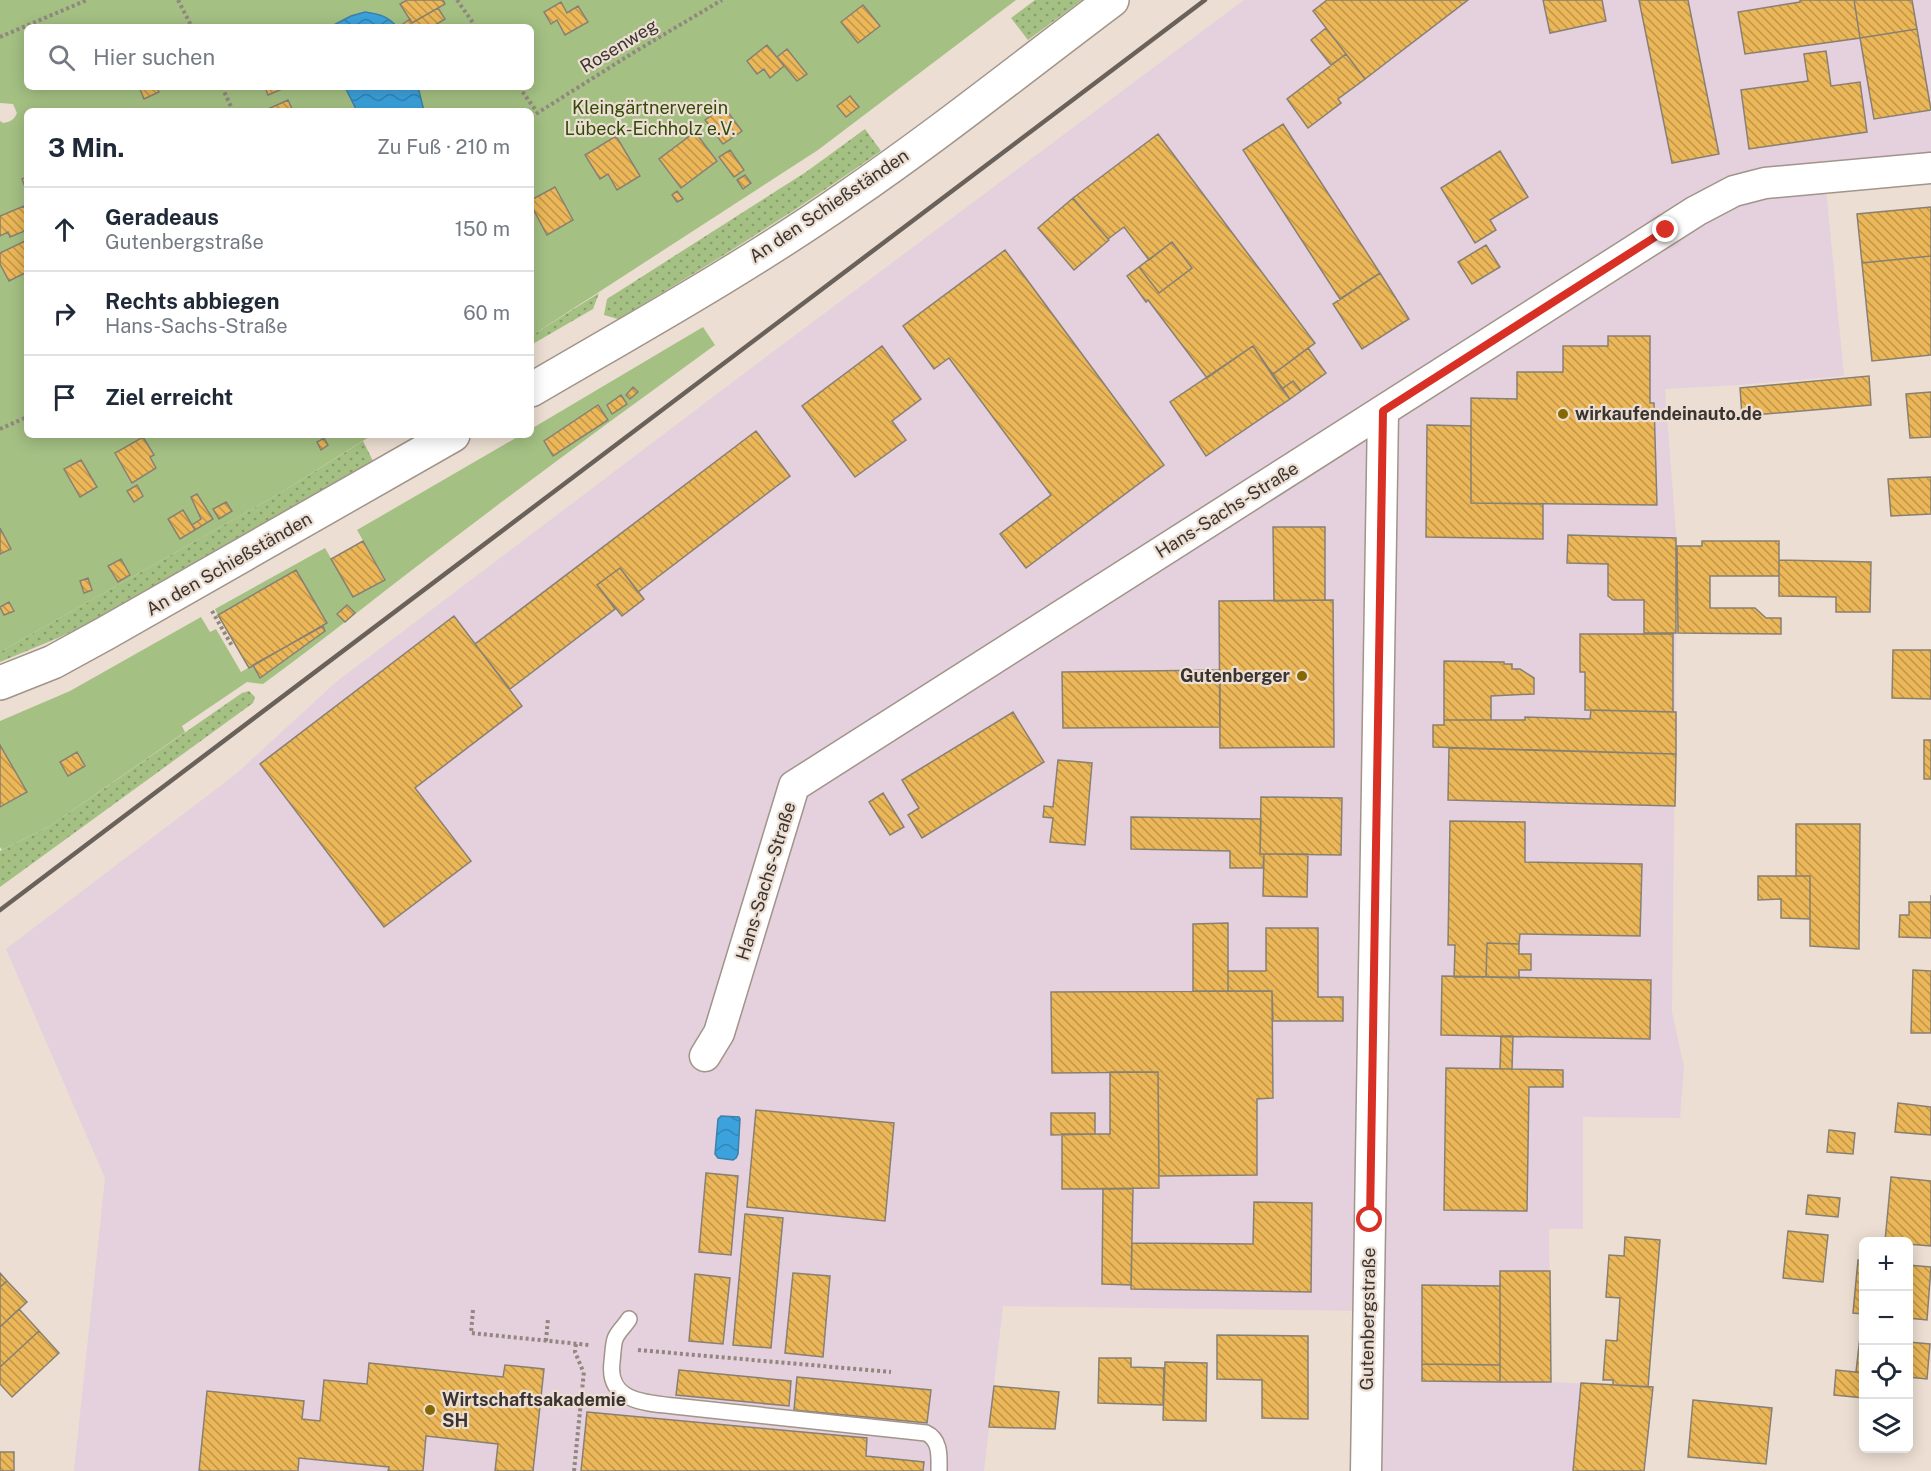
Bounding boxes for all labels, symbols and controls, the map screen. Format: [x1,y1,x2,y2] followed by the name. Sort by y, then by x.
[576,14,661,77] street label: Rosenweg
[24,24,534,90] search box
[45,41,78,74] icon: search
[93,44,215,70] text: Hier suchen
[564,97,736,139] park label: Kleingärtnerverein Lübeck-Eichholz e.V.
[48,132,124,163] text: 3 Min.
[377,135,510,159] text: Zu Fuß · 210 m
[745,144,912,267] street label: An den Schießständen
[105,204,219,230] text: Geradeaus
[48,213,81,246] icon: ahead
[1652,216,1678,242] route end
[455,217,510,241] text: 150 m
[105,230,264,254] text: Gutenbergstraße
[105,288,280,314] text: Rechts abbiegen
[48,297,81,330] icon: right
[463,301,510,325] text: 60 m
[105,314,288,338] text: Hans-Sachs-Straße
[48,381,81,414] icon: arrive
[105,384,233,410] text: Ziel erreicht
[1575,403,1762,424] place label: wirkaufendeinauto.de
[1556,407,1570,421] marker: wirkaufendeinauto.de
[1151,457,1302,562] street label: Hans-Sachs-Straße
[142,508,315,620] street label: An den Schießständen
[1180,665,1291,686] place label: Gutenberger
[1295,669,1309,683] marker: Gutenberger
[731,799,800,963] street label: Hans-Sachs-Straße
[1356,1206,1382,1232] route start
[1859,1237,1913,1453] map controls
[1859,1237,1913,1291] button: +
[1356,1247,1379,1391] street label: Gutenbergstraße
[1859,1291,1913,1345] button: −
[1859,1345,1913,1399] button: locate
[442,1389,626,1431] place label: Wirtschaftsakademie SH
[1859,1399,1913,1453] button: layers
[423,1403,437,1417] marker: Wirtschaftsakademie SH

